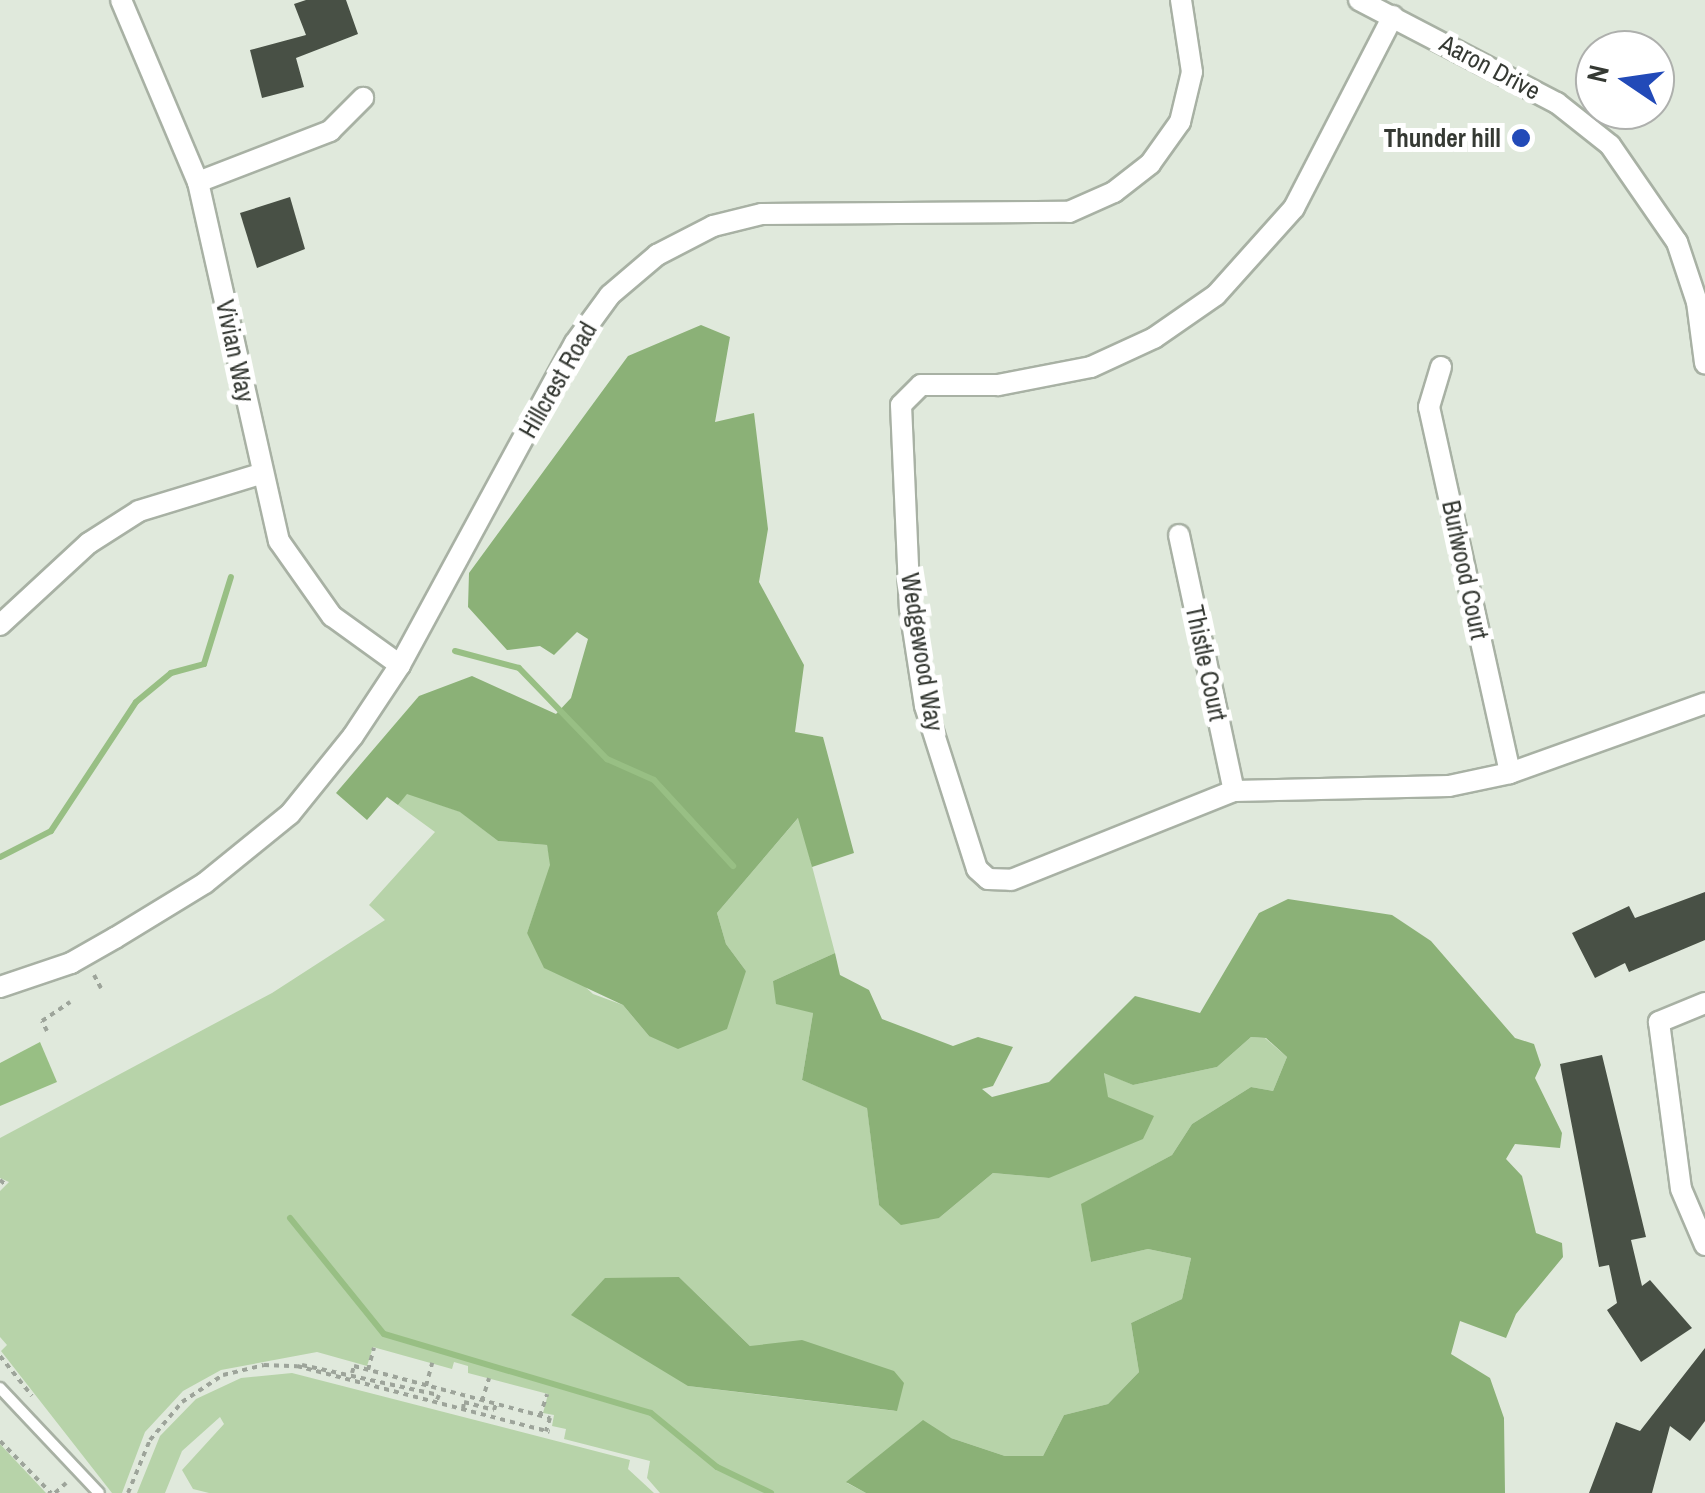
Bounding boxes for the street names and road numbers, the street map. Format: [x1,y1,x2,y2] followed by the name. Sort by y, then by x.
[1435,28,1545,106] street label: Aaron Drive
[210,297,260,405] street label: Vivian Way
[513,317,603,443] street label: Hillcrest Road
[1436,498,1494,642] street label: Burlwood Court
[895,571,949,733] street label: Wedgewood Way
[1179,602,1233,724] street label: Thistle Court

